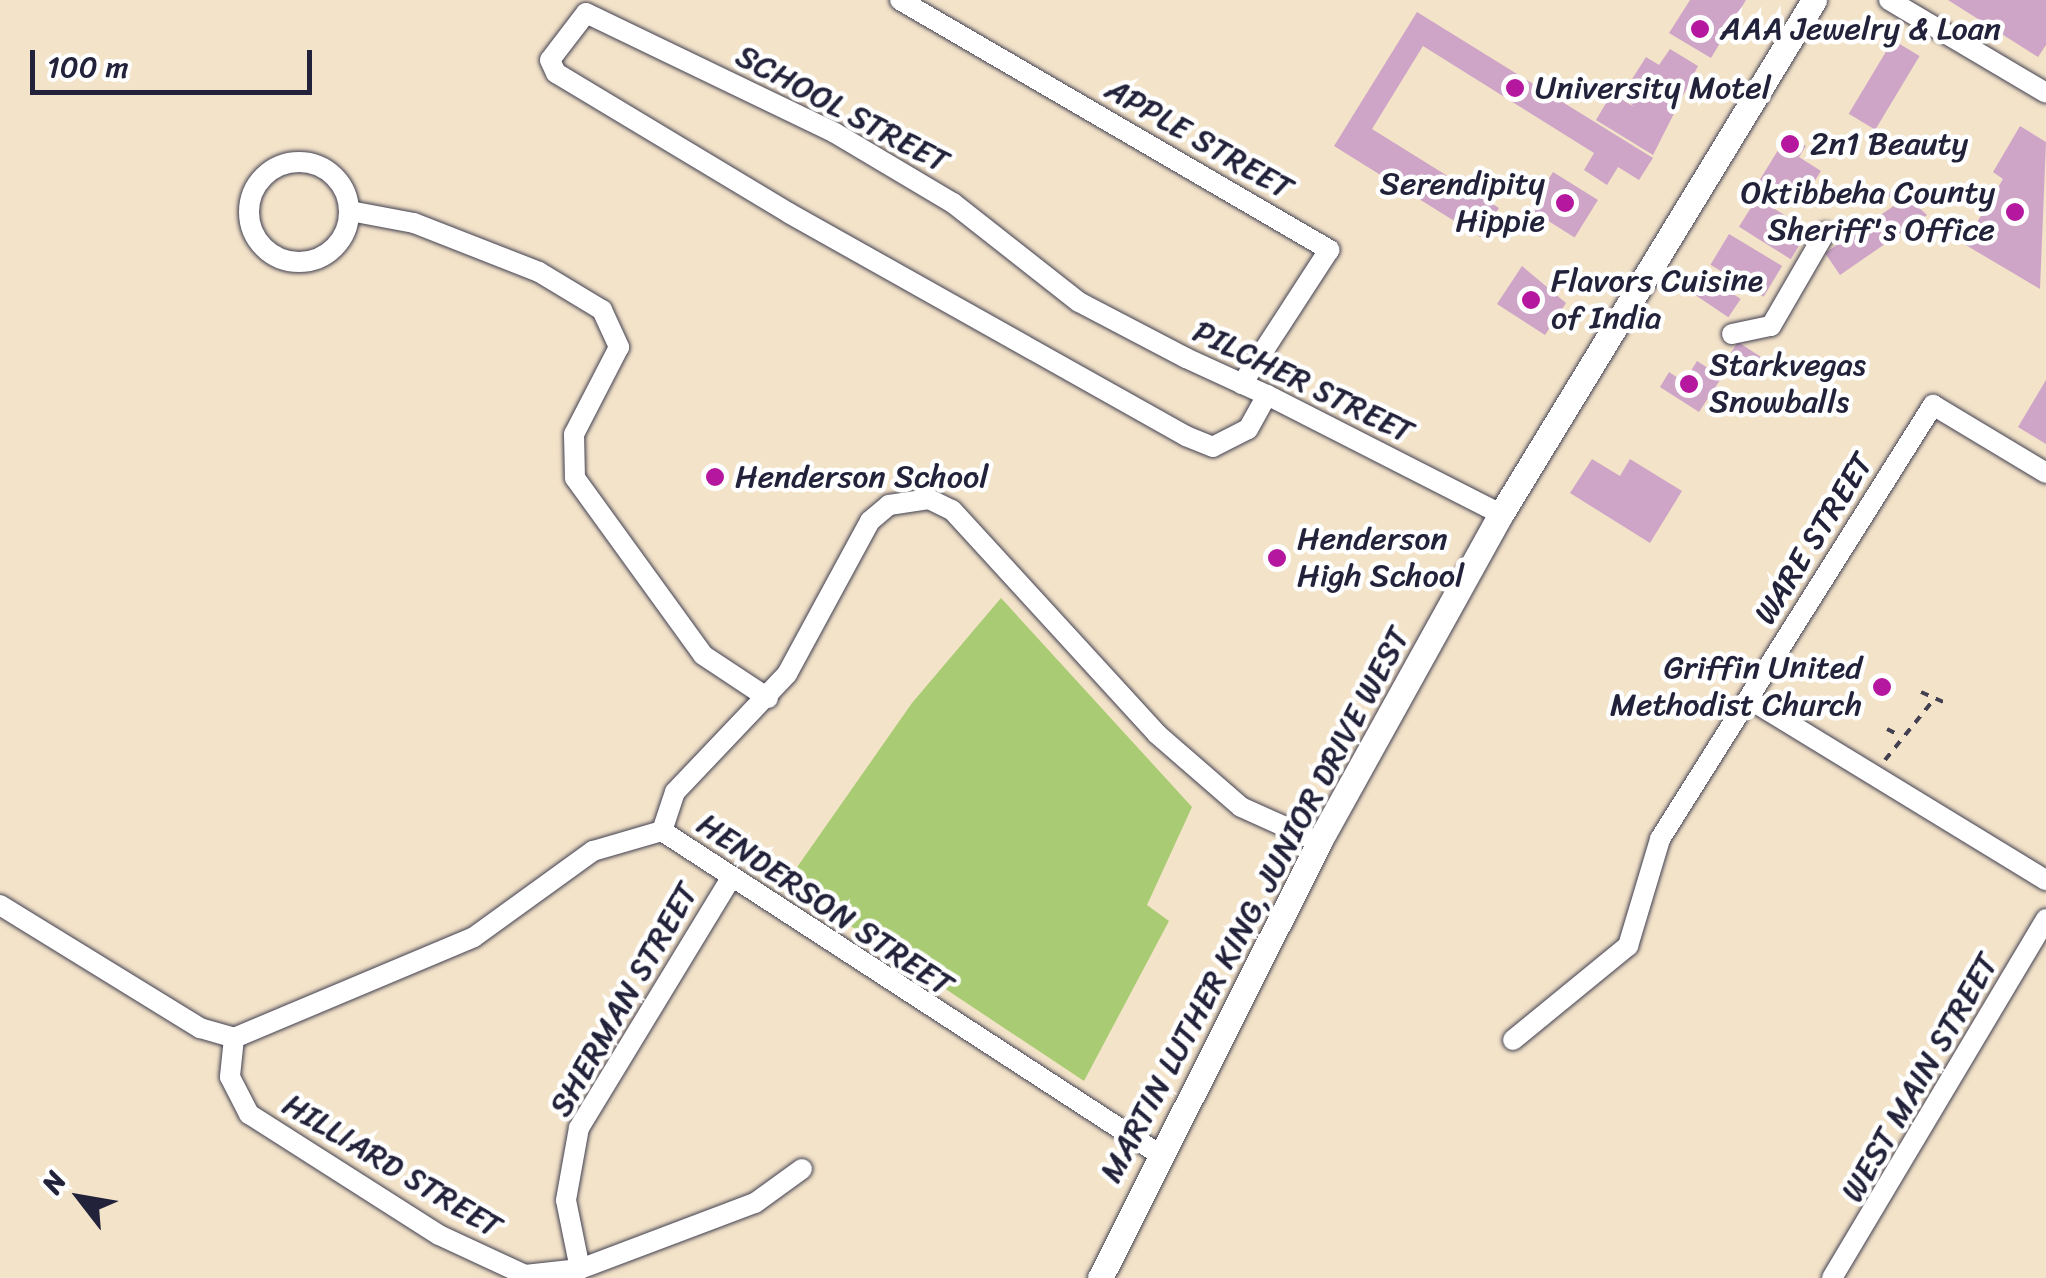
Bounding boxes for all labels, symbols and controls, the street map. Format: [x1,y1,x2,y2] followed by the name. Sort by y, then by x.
[1720,10,2001,48] place label: AAA Jewelry & Loan
[1689,18,1711,40] marker: AAA Jewelry & Loan
[35,30,318,92] scale bar
[728,36,956,182] street label: SCHOOL STREET
[47,40,129,94] text: 100 m
[1535,69,1771,107] place label: University Motel
[1099,70,1299,208] street label: APPLE STREET
[1504,77,1526,99] marker: University Motel
[1810,125,1968,163] place label: 2n1 Beauty
[1779,133,1801,155] marker: 2n1 Beauty
[1380,166,1545,241] place label: Serendipity Hippie
[1741,175,1995,250] place label: Oktibbeha County Sheriff's Office
[1554,192,1576,214] marker: Serendipity Hippie
[2004,201,2026,223] marker: Oktibbeha County Sheriff's Office
[1551,263,1764,338] place label: Flavors Cuisine of India
[1520,289,1542,311] marker: Flavors Cuisine of India
[1185,311,1421,453] street label: PILCHER STREET
[1709,347,1866,422] place label: Starkvegas Snowballs
[1678,373,1700,395] marker: Starkvegas Snowballs
[1745,445,1883,633] street label: WARE STREET
[735,458,988,496] place label: Henderson School
[704,466,726,488] marker: Henderson School
[1297,521,1464,596] place label: Henderson High School
[1266,547,1288,569] marker: Henderson High School
[1091,619,1419,1191] street label: MARTIN LUTHER KING, JUNIOR DRIVE WEST
[1610,650,1862,725] place label: Griffin United Methodist Church
[1871,676,1893,698] marker: Griffin United Methodist Church
[690,805,960,1005] street label: HENDERSON STREET
[541,875,707,1125] street label: SHERMAN STREET
[1832,945,2008,1211] street label: WEST MAIN STREET
[274,1085,510,1247] street label: HILLIARD STREET
[30,1148,130,1248] north arrow
[28,1161,80,1203] text: N

